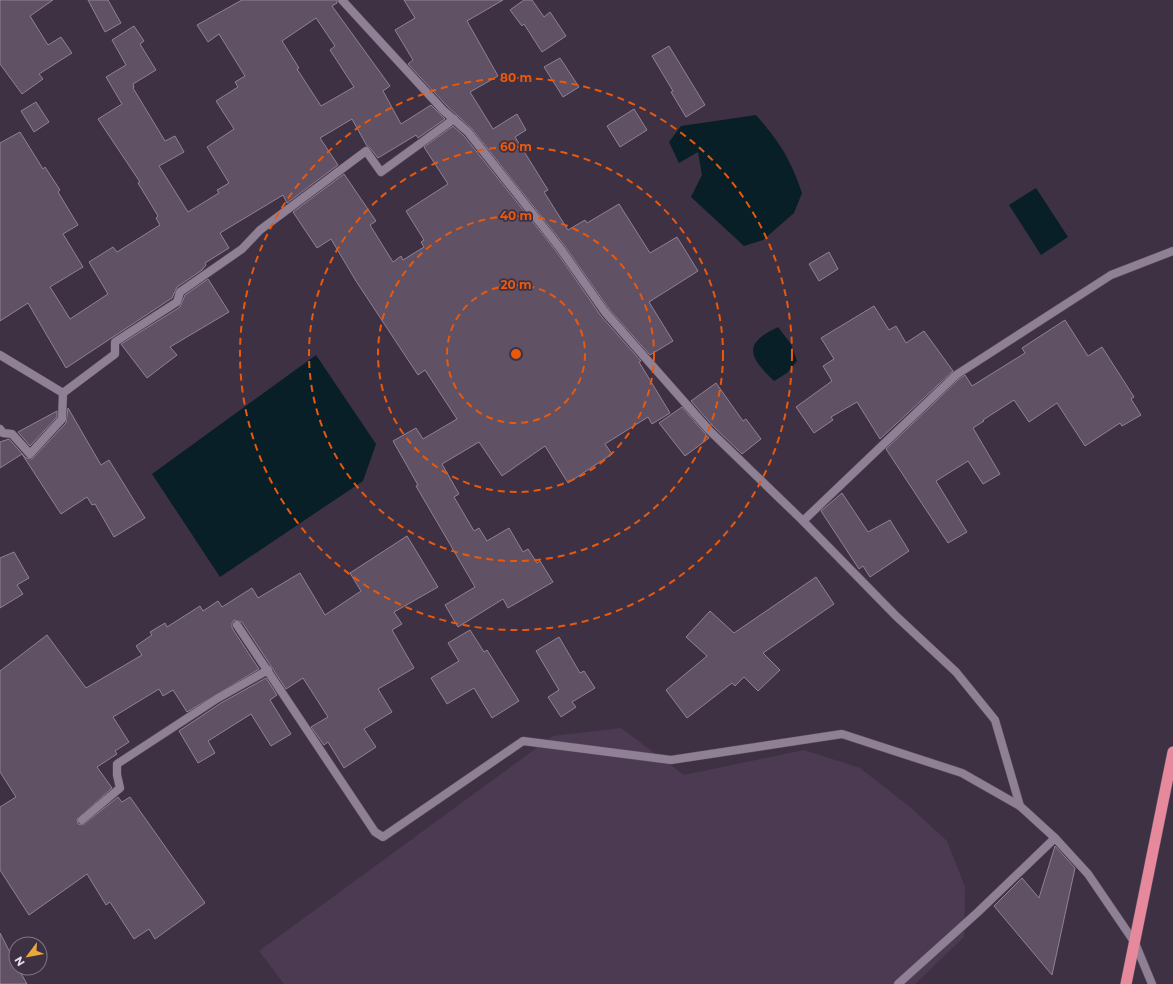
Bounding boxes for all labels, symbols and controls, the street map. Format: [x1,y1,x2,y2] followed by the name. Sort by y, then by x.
[500,70,532,85] text: 80 m
[500,139,532,154] text: 60 m
[500,208,532,223] text: 40 m
[500,277,532,292] text: 20 m
[509,347,523,361] centre of rings
[8,936,48,976] north arrow
[11,954,28,969] text: N

